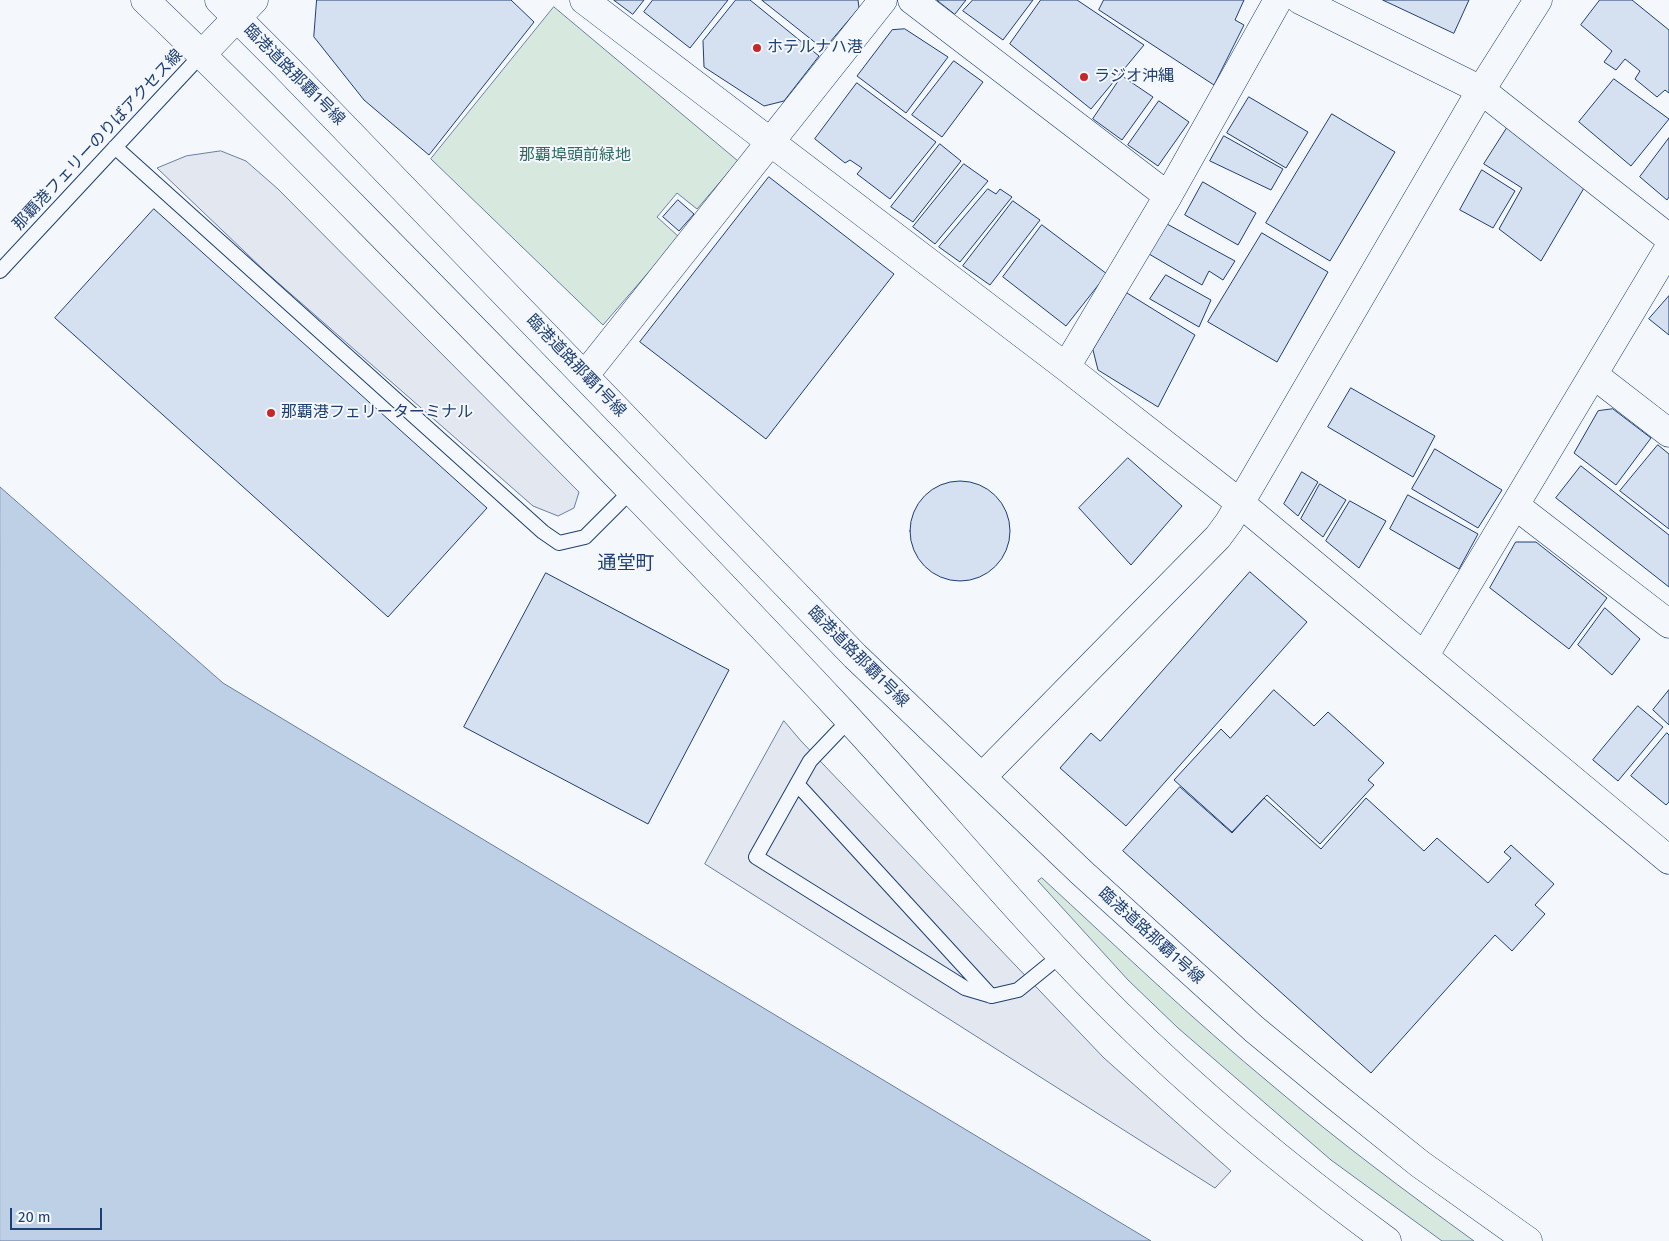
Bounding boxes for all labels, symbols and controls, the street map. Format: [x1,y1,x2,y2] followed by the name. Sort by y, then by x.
[240,21,348,129] street label: 臨港道路那覇1号線
[767,38,863,58] place label: ホテルナハ港
[751,42,763,54] marker: ホテルナハ港
[9,46,187,234] street label: 那覇港フェリーのりばアクセス線
[1094,67,1174,87] place label: ラジオ沖縄
[1078,71,1090,83] marker: ラジオ沖縄
[519,146,631,166] park label: 那覇埠頭前緑地
[522,311,630,421] street label: 臨港道路那覇1号線
[281,403,473,423] place label: 那覇港フェリーターミナル
[265,407,277,419] marker: 那覇港フェリーターミナル
[598,553,654,575] district label: 通堂町
[804,603,912,711] street label: 臨港道路那覇1号線
[1094,884,1208,988] street label: 臨港道路那覇1号線
[12,1198,105,1230] scale bar
[18,1208,51,1226] text: 20 m

